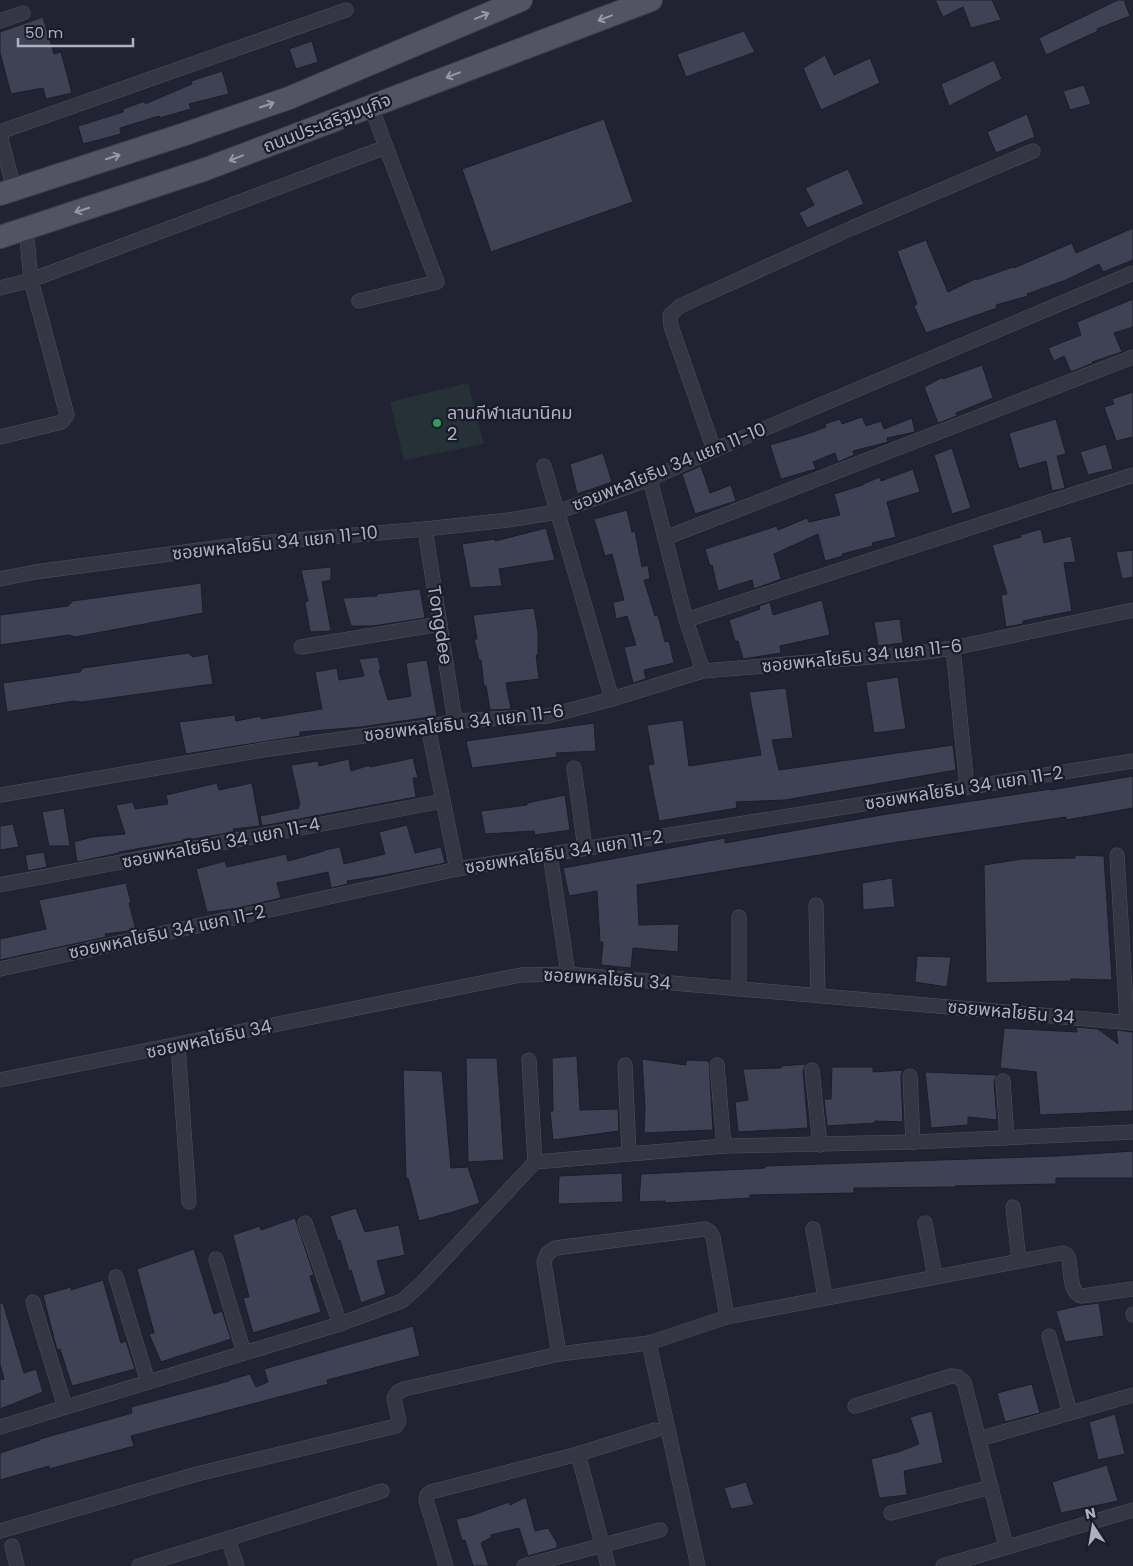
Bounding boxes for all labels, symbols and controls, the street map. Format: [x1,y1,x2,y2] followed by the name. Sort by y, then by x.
[474,11,489,21] one-way arrow
[598,14,613,23] one-way arrow
[18,15,132,47] scale bar
[25,22,63,43] text: 50 m
[446,71,461,80] one-way arrow
[259,87,394,158] street label: ถนนประเสริฐมนูกิจ
[259,100,275,110] one-way arrow
[105,152,121,162] one-way arrow
[229,154,244,163] one-way arrow
[75,206,90,215] one-way arrow
[447,400,573,446] place label: ลานกีฬาเสนานิคม 2
[568,416,769,517] street label: ซอยพหลโยธิน 34 แยก 11-10
[431,417,443,429] marker: ลานกีฬาเสนานิคม 2
[171,519,379,566] street label: ซอยพหลโยธิน 34 แยก 11-10
[422,584,459,666] street label: Tongdee
[761,633,963,678] street label: ซอยพหลโยธิน 34 แยก 11-6
[363,698,565,747] street label: ซอยพหลโยธิน 34 แยก 11-6
[863,759,1065,816] street label: ซอยพหลโยธิน 34 แยก 11-2
[120,811,322,874] street label: ซอยพหลโยธิน 34 แยก 11-4
[463,823,665,880] street label: ซอยพหลโยธิน 34 แยก 11-2
[66,898,267,965] street label: ซอยพหลโยธิน 34 แยก 11-2
[542,962,672,995] street label: ซอยพหลโยธิน 34
[946,993,1076,1030] street label: ซอยพหลโยธิน 34
[144,1013,274,1064] street label: ซอยพหลโยธิน 34
[1068,1501,1118,1551] north arrow
[1083,1502,1098,1524] text: N

